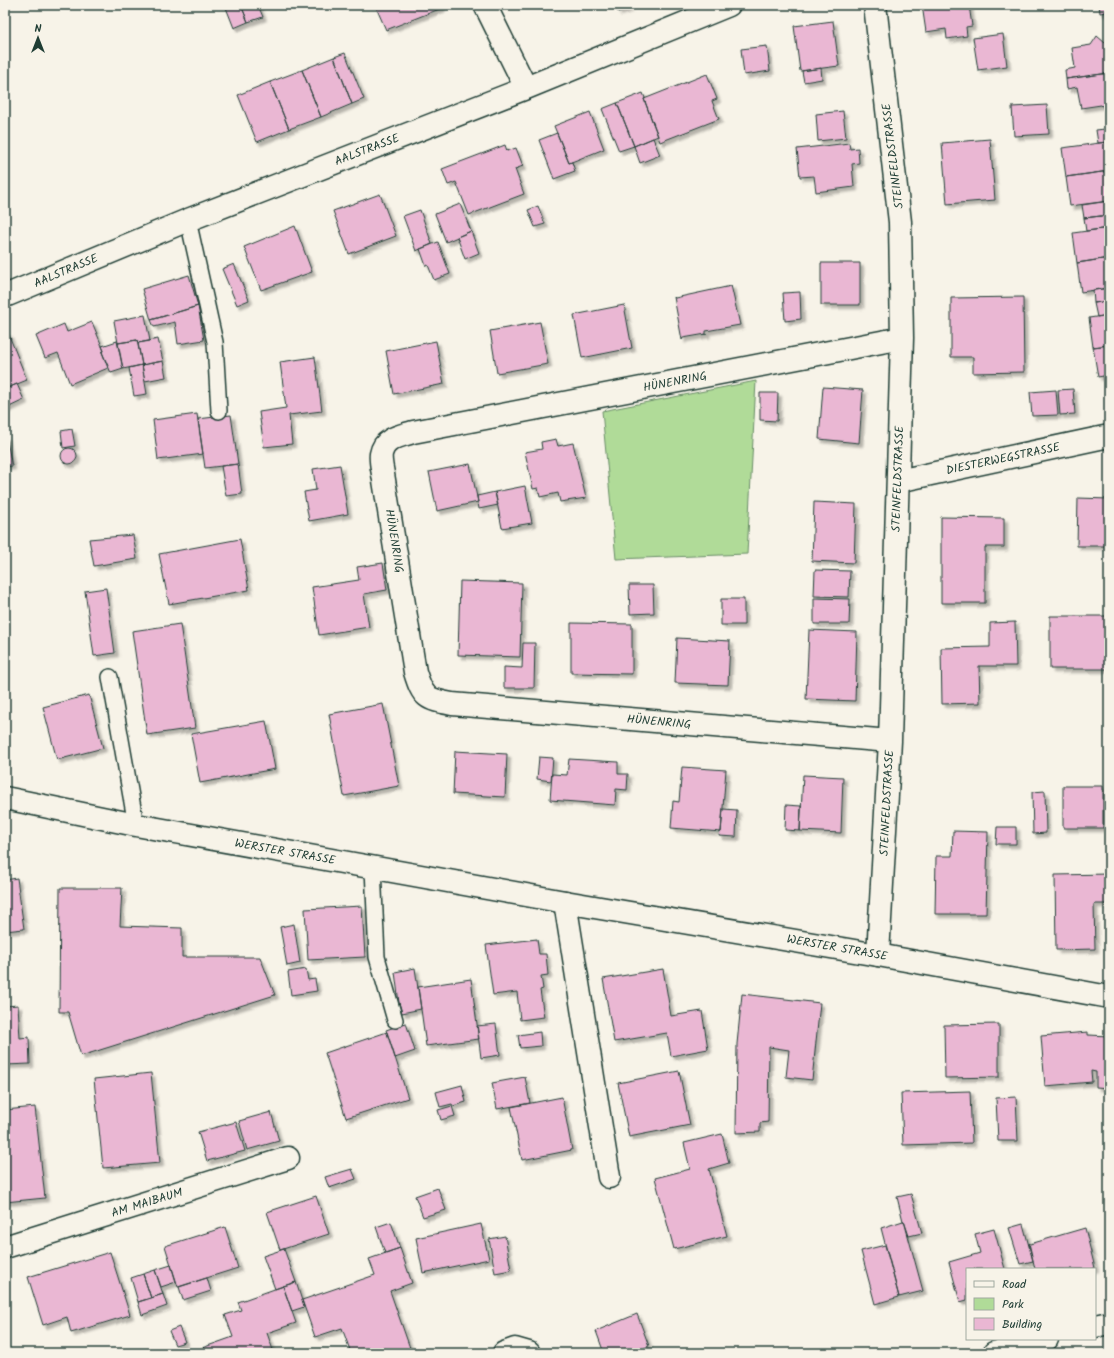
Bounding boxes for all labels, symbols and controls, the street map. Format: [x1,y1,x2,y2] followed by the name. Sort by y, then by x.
[18,18,58,58] north arrow
[35,20,42,38] text: N
[877,101,909,210] street label: STEINFELDSTRASSE
[332,129,403,171] street label: AALSTRASSE
[31,249,102,293] street label: AALSTRASSE
[641,367,709,397] street label: HÜNENRING
[887,425,909,532] street label: STEINFELDSTRASSE
[944,437,1063,480] street label: DIESTERWEGSTRASSE
[380,508,408,574] street label: HÜNENRING
[626,710,692,734] street label: HÜNENRING
[875,749,899,856] street label: STEINFELDSTRASSE
[233,834,338,870] street label: WERSTER STRASSE
[785,930,890,966] street label: WERSTER STRASSE
[109,1183,185,1223] street label: AM MAIBAUM
[966,1268,1096,1340] legend
[1002,1275,1027,1294] text: Road
[1002,1295,1024,1314] text: Park
[1002,1315,1042,1334] text: Building

